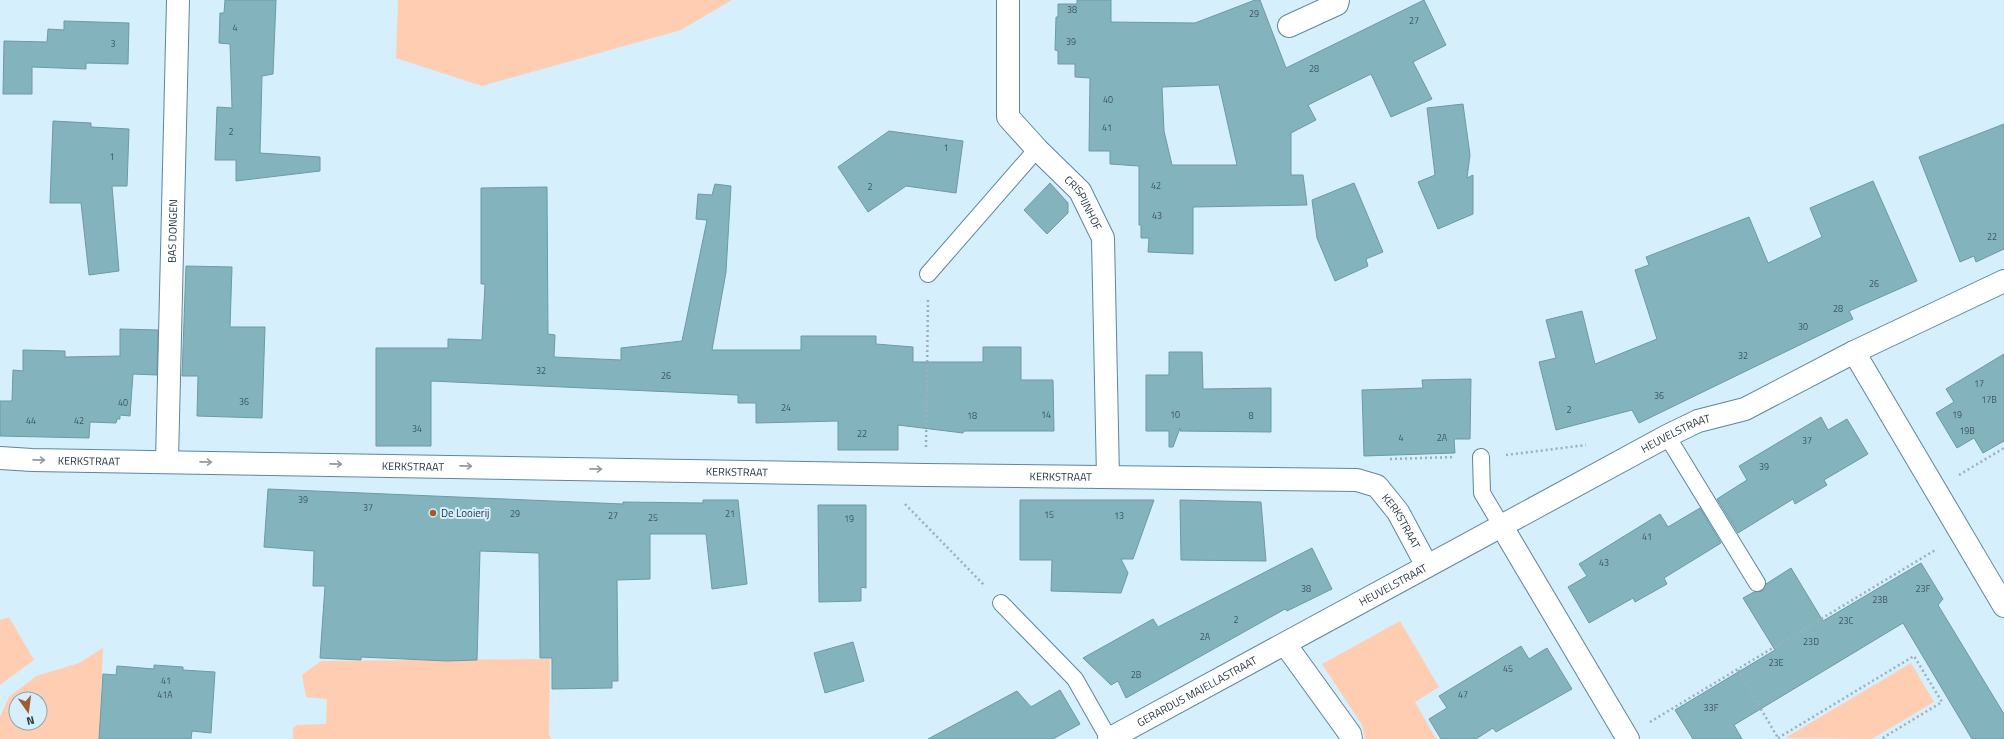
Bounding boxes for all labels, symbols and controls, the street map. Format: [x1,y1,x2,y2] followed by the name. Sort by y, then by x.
[1067,3,1077,16] house number: 38
[1249,7,1259,20] house number: 29
[1409,14,1419,27] house number: 27
[232,21,238,34] house number: 4
[1066,35,1076,48] house number: 39
[110,37,116,50] house number: 3
[1309,62,1319,75] house number: 28
[1103,93,1113,106] house number: 40
[1102,121,1112,134] house number: 41
[228,125,234,138] house number: 2
[943,141,949,154] house number: 1
[109,150,115,163] house number: 1
[1061,172,1106,233] street label: CRISPIJNHOF
[1151,179,1161,192] house number: 42
[867,180,873,193] house number: 2
[164,199,181,263] street label: BAS DONGEN
[1152,209,1162,222] house number: 43
[1987,230,1997,243] house number: 22
[1869,277,1879,290] house number: 26
[1833,302,1843,315] house number: 28
[1798,320,1808,333] house number: 30
[1738,349,1748,362] house number: 32
[536,364,546,377] house number: 32
[661,369,671,382] house number: 26
[1974,377,1984,390] house number: 17
[1654,389,1664,402] house number: 36
[1981,393,1997,406] house number: 17B
[239,395,249,408] house number: 36
[118,396,128,409] house number: 40
[781,401,791,414] house number: 24
[1566,403,1572,416] house number: 2
[1041,408,1051,421] house number: 14
[1170,408,1180,421] house number: 10
[1952,408,1962,421] house number: 19
[967,409,977,422] house number: 18
[1248,409,1254,422] house number: 8
[1638,410,1712,457] street label: HEUVELSTRAAT
[26,414,36,427] house number: 44
[74,414,84,427] house number: 42
[412,422,422,435] house number: 34
[1959,424,1975,437] house number: 19B
[857,427,867,440] house number: 22
[1398,431,1404,444] house number: 4
[1437,431,1448,444] house number: 2A
[1802,434,1812,447] house number: 37
[58,452,120,469] street label: KERKSTRAAT
[32,456,45,464] one-way arrow
[199,458,212,466] one-way arrow
[382,458,444,475] street label: KERKSTRAAT
[329,460,342,468] one-way arrow
[1759,460,1769,473] house number: 39
[459,463,472,470] one-way arrow
[706,463,768,480] street label: KERKSTRAAT
[589,465,602,473] one-way arrow
[1030,468,1092,485] street label: KERKSTRAAT
[1378,490,1424,552] street label: KERKSTRAAT
[298,493,308,506] house number: 39
[363,501,373,514] house number: 37
[441,505,490,521] place label: De Looierij
[510,507,520,520] house number: 29
[725,507,735,520] house number: 21
[428,508,438,518] marker: De Looierij
[1044,508,1054,521] house number: 15
[608,509,618,522] house number: 27
[1114,509,1124,522] house number: 13
[648,511,658,524] house number: 25
[844,512,854,525] house number: 19
[1642,530,1652,543] house number: 41
[1599,556,1609,569] house number: 43
[1356,560,1430,610] street label: HEUVELSTRAAT
[1301,582,1311,595] house number: 38
[1916,582,1931,595] house number: 23F
[1872,593,1888,606] house number: 23B
[1233,613,1239,626] house number: 2
[1839,614,1854,627] house number: 23C
[1200,630,1211,643] house number: 2A
[1803,635,1819,648] house number: 23D
[1134,652,1260,730] street label: GERARDUS MAJELLASTRAAT
[1768,656,1784,669] house number: 23E
[1503,662,1513,675] house number: 45
[1131,668,1142,681] house number: 2B
[161,674,171,687] house number: 41
[157,688,173,701] house number: 41A
[1458,688,1468,701] house number: 47
[8,691,48,731] north arrow
[1704,701,1719,714] house number: 33F
[25,712,36,729] text: N

